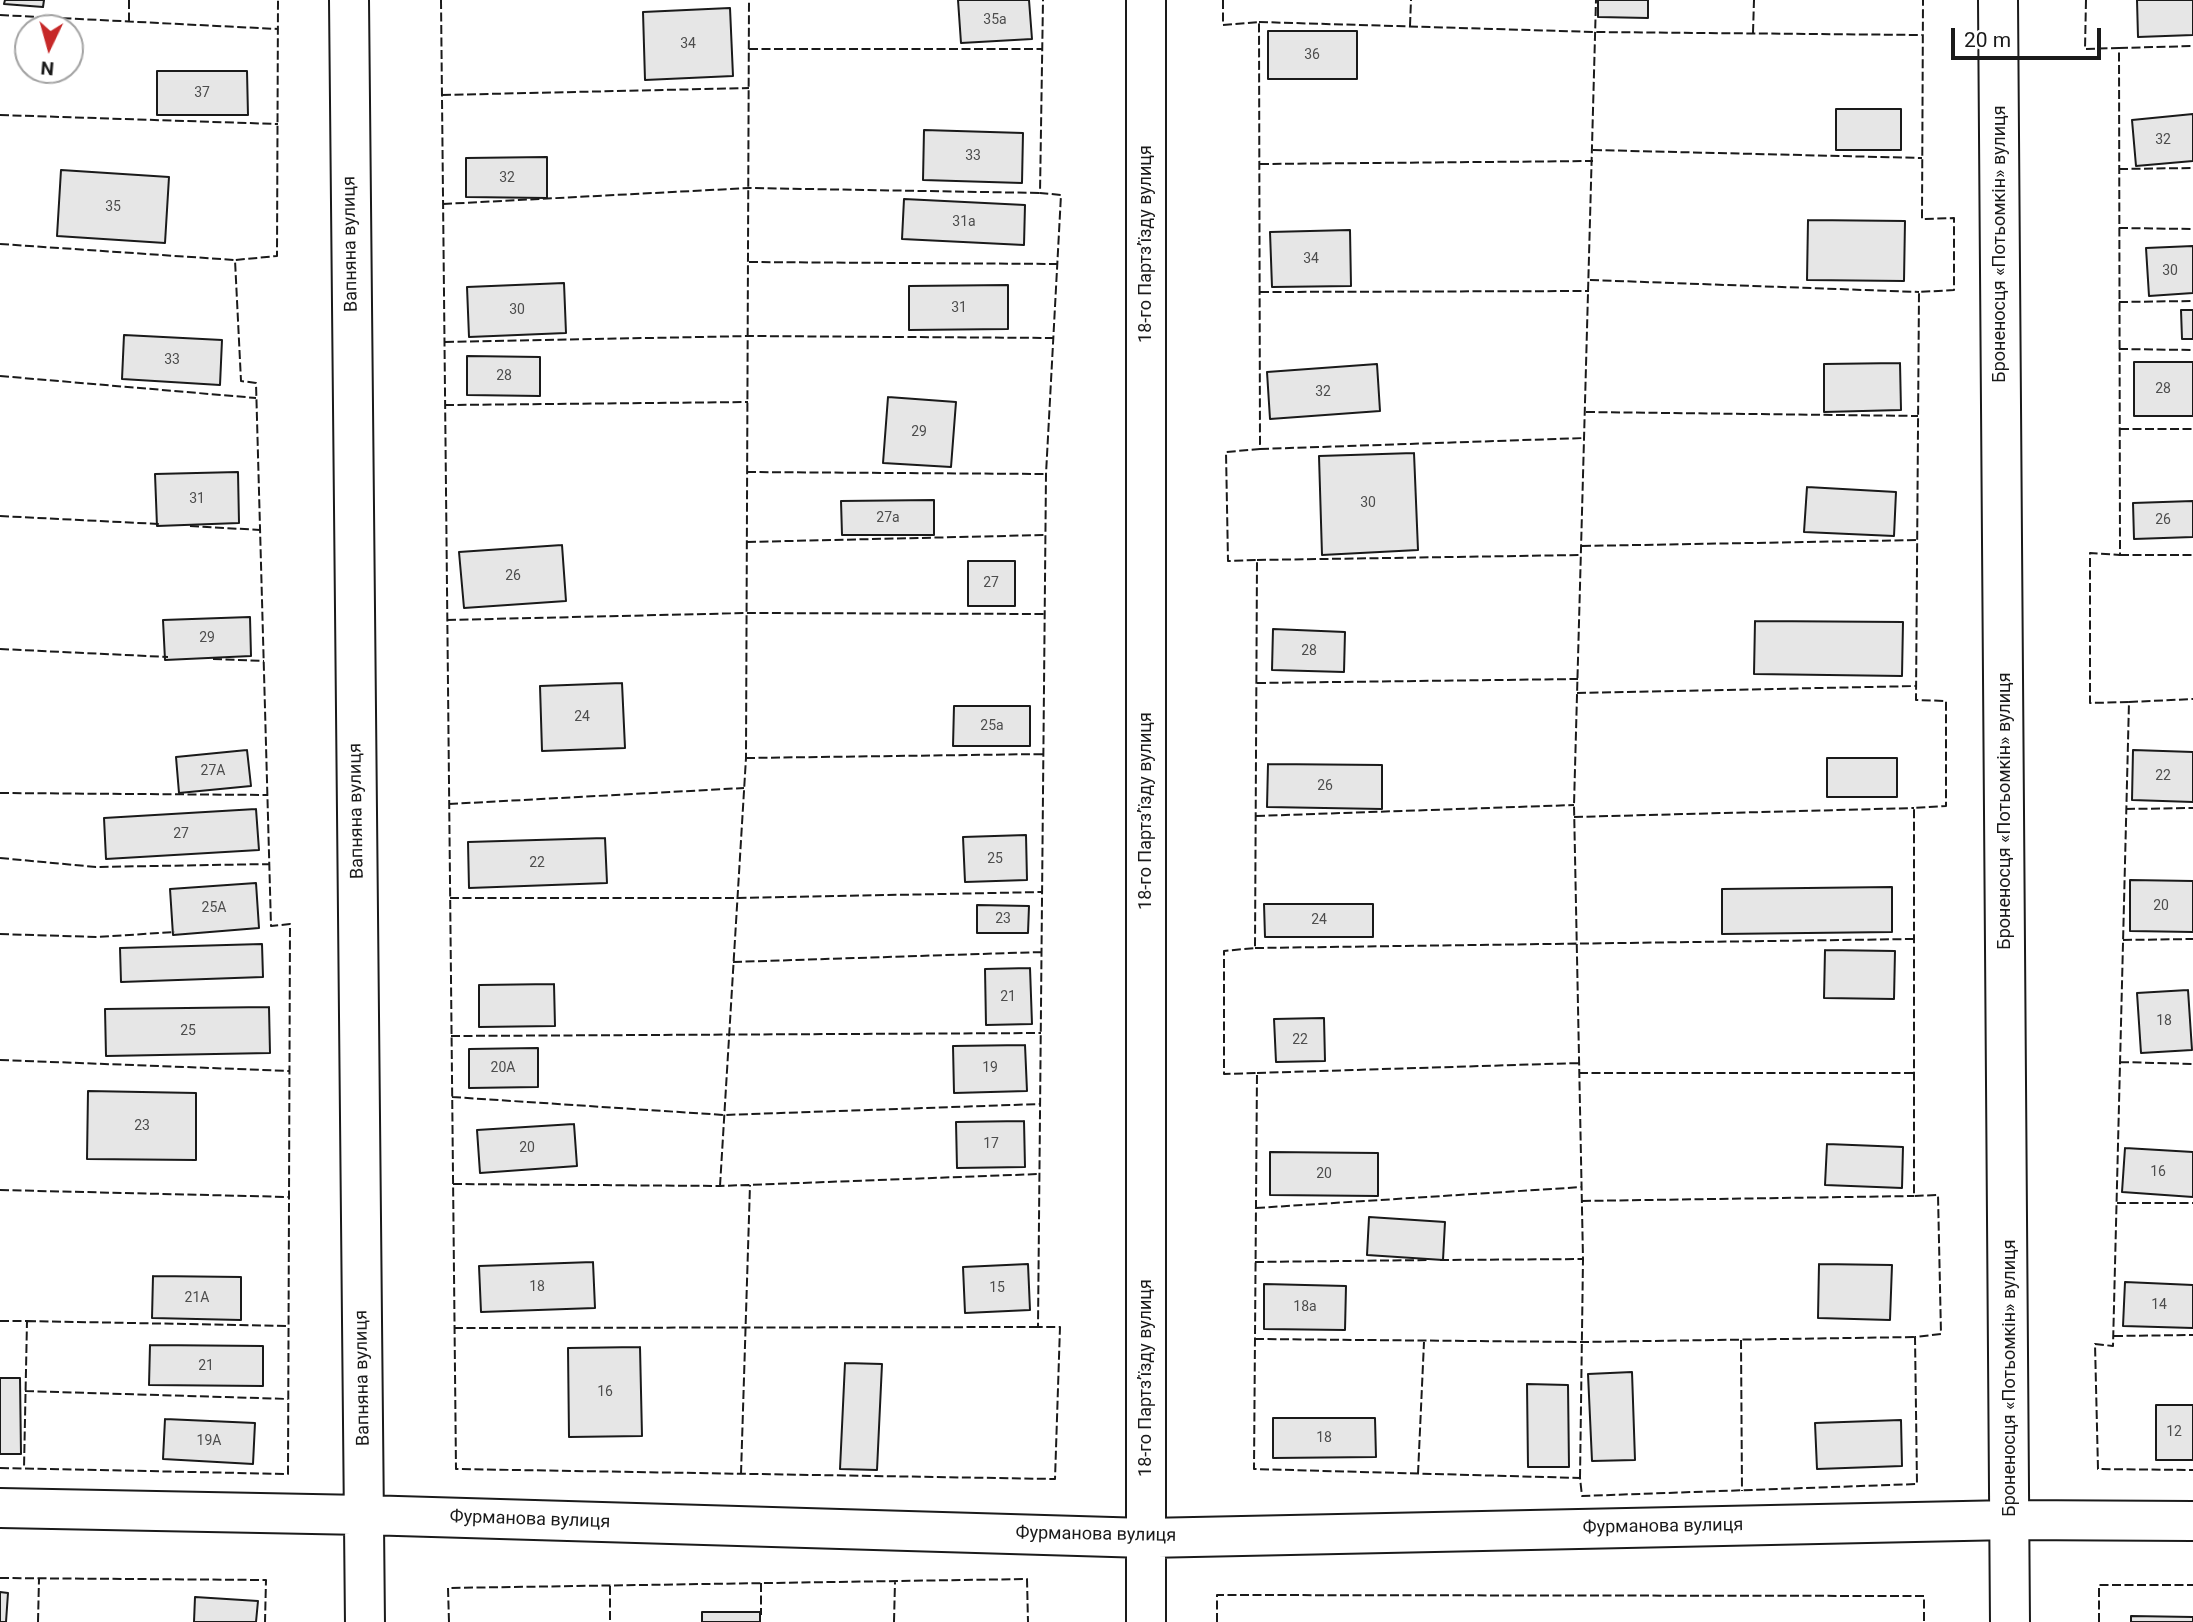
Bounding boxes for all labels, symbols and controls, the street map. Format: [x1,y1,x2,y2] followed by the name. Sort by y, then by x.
[983,12,1007,28] house number: 35а
[14,14,84,84] north arrow
[1955,14,2106,58] scale bar
[1964,28,2011,52] text: 20 m
[680,36,696,52] house number: 34
[1304,47,1320,63] house number: 36
[40,56,55,80] text: N
[194,85,210,101] house number: 37
[1989,105,2011,383] street label: Броненосця «Потьомкін» вулиця
[2155,132,2171,148] house number: 32
[1135,145,1157,343] street label: 18-го Партз’їзду вулиця
[965,148,981,164] house number: 33
[499,170,515,186] house number: 32
[339,176,363,312] street label: Вапняна вулиця
[105,199,121,215] house number: 35
[952,214,976,230] house number: 31а
[1303,251,1319,267] house number: 34
[2162,263,2178,279] house number: 30
[951,300,967,316] house number: 31
[509,302,525,318] house number: 30
[164,352,180,368] house number: 33
[496,368,512,384] house number: 28
[2155,381,2171,397] house number: 28
[1315,384,1331,400] house number: 32
[911,424,927,440] house number: 29
[189,491,205,507] house number: 31
[1360,495,1376,511] house number: 30
[876,510,900,526] house number: 27а
[2155,512,2171,528] house number: 26
[505,568,521,584] house number: 26
[983,575,999,591] house number: 27
[199,630,215,646] house number: 29
[1301,643,1317,659] house number: 28
[1994,672,2016,950] street label: Броненосця «Потьомкін» вулиця
[574,709,590,725] house number: 24
[1135,712,1157,910] street label: 18-го Партз’їзду вулиця
[980,718,1004,734] house number: 25а
[345,743,369,879] street label: Вапняна вулиця
[201,763,225,779] house number: 27А
[2155,768,2171,784] house number: 22
[1317,778,1333,794] house number: 26
[173,826,189,842] house number: 27
[987,851,1003,867] house number: 25
[529,855,545,871] house number: 22
[2153,898,2169,914] house number: 20
[202,900,226,916] house number: 25А
[995,911,1011,927] house number: 23
[1311,912,1327,928] house number: 24
[1000,989,1016,1005] house number: 21
[2156,1013,2172,1029] house number: 18
[180,1023,196,1039] house number: 25
[1292,1032,1308,1048] house number: 22
[491,1060,515,1076] house number: 20А
[982,1060,998,1076] house number: 19
[134,1118,150,1134] house number: 23
[983,1136,999,1152] house number: 17
[519,1140,535,1156] house number: 20
[2150,1164,2166,1180] house number: 16
[1316,1166,1332,1182] house number: 20
[1999,1239,2021,1517] street label: Броненосця «Потьомкін» вулиця
[529,1279,545,1295] house number: 18
[1135,1279,1157,1477] street label: 18-го Партз’їзду вулиця
[989,1280,1005,1296] house number: 15
[185,1290,209,1306] house number: 21А
[2151,1297,2167,1313] house number: 14
[1293,1299,1317,1315] house number: 18а
[351,1310,375,1446] street label: Вапняна вулиця
[198,1358,214,1374] house number: 21
[597,1384,613,1400] house number: 16
[2166,1424,2182,1440] house number: 12
[1316,1430,1332,1446] house number: 18
[197,1433,221,1449] house number: 19А
[449,1506,611,1534] street label: Фурманова вулиця
[1582,1515,1744,1539] street label: Фурманова вулиця
[1015,1523,1177,1547] street label: Фурманова вулиця

